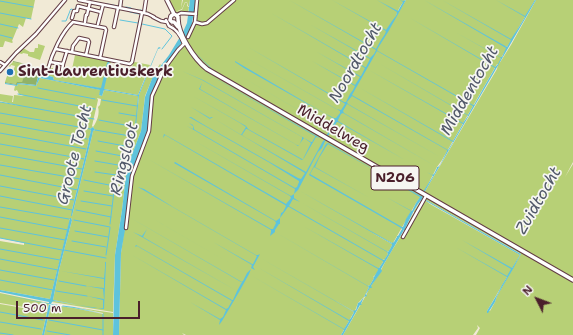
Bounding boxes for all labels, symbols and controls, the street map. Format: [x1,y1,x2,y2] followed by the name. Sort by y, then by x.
[325,19,387,107] water label: Noordtocht
[437,43,503,139] water label: Middentocht
[18,63,173,81] place label: Sint-Laurentiuskerk
[5,67,15,77] marker: Sint-Laurentiuskerk
[294,101,372,157] street label: Middelweg
[53,103,97,207] water label: Groote Tocht
[107,121,143,197] water label: Ringsloot
[512,164,566,238] water label: Zuidtocht
[371,166,419,190] road number: N206
[517,279,557,319] north arrow
[519,282,536,299] text: N
[18,293,142,319] scale bar
[23,300,61,316] text: 500 m

